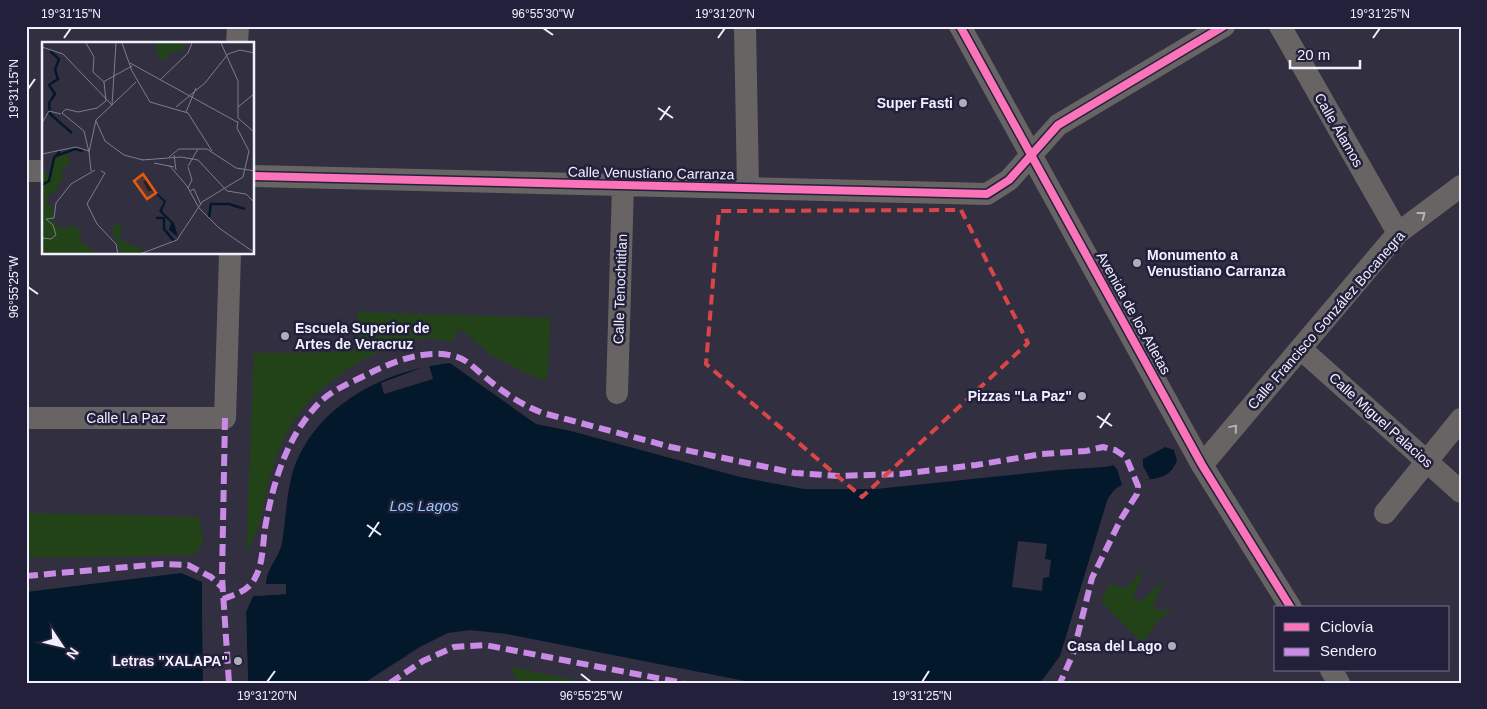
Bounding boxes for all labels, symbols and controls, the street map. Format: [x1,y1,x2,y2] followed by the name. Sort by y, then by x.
[41,7,101,21] text: 19°31'15"N
[512,7,575,21] text: 96°55'30"W
[695,7,755,21] text: 19°31'20"N
[1350,7,1410,21] text: 19°31'25"N
[1290,38,1360,70] scale bar
[42,42,255,255] inset map
[1297,46,1330,63] text: 20 m
[7,59,21,119] text: 19°31'15"N
[1311,90,1367,170] street label: Calle Álamos
[877,95,953,111] place label: Super Fasti
[957,97,969,109] marker: Super Fasti
[568,164,735,182] street label: Calle Venustiano Carranza
[1416,212,1426,221] one-way arrow
[1244,227,1408,412] street label: Calle Francisco González Bocanegra
[610,234,630,344] street label: Calle Tenochtitlan
[1147,247,1286,279] place label: Monumento a Venustiano Carranza
[1094,249,1174,377] street label: Avenida de los Atletas
[7,255,21,318] text: 96°55'25"W
[1131,257,1143,269] marker: Monumento a Venustiano Carranza
[295,320,430,352] place label: Escuela Superior de Artes de Veracruz
[279,330,291,342] marker: Escuela Superior de Artes de Veracruz
[1326,369,1436,471] street label: Calle Miguel Palacios
[968,388,1072,404] place label: Pizzas "La Paz"
[1076,390,1088,402] marker: Pizzas "La Paz"
[86,410,166,426] street label: Calle La Paz
[1228,424,1237,433] one-way arrow
[389,497,459,514] water label: Los Lagos
[1274,606,1450,672] legend
[1320,618,1374,635] text: Ciclovía
[38,622,88,672] north arrow
[1067,638,1162,654] place label: Casa del Lago
[1166,640,1178,652] marker: Casa del Lago
[1320,642,1377,659] text: Sendero
[63,645,82,662] text: N
[112,653,228,669] place label: Letras "XALAPA"
[232,655,244,667] marker: Letras "XALAPA"
[237,689,297,703] text: 19°31'20"N
[560,689,623,703] text: 96°55'25"W
[892,689,952,703] text: 19°31'25"N

